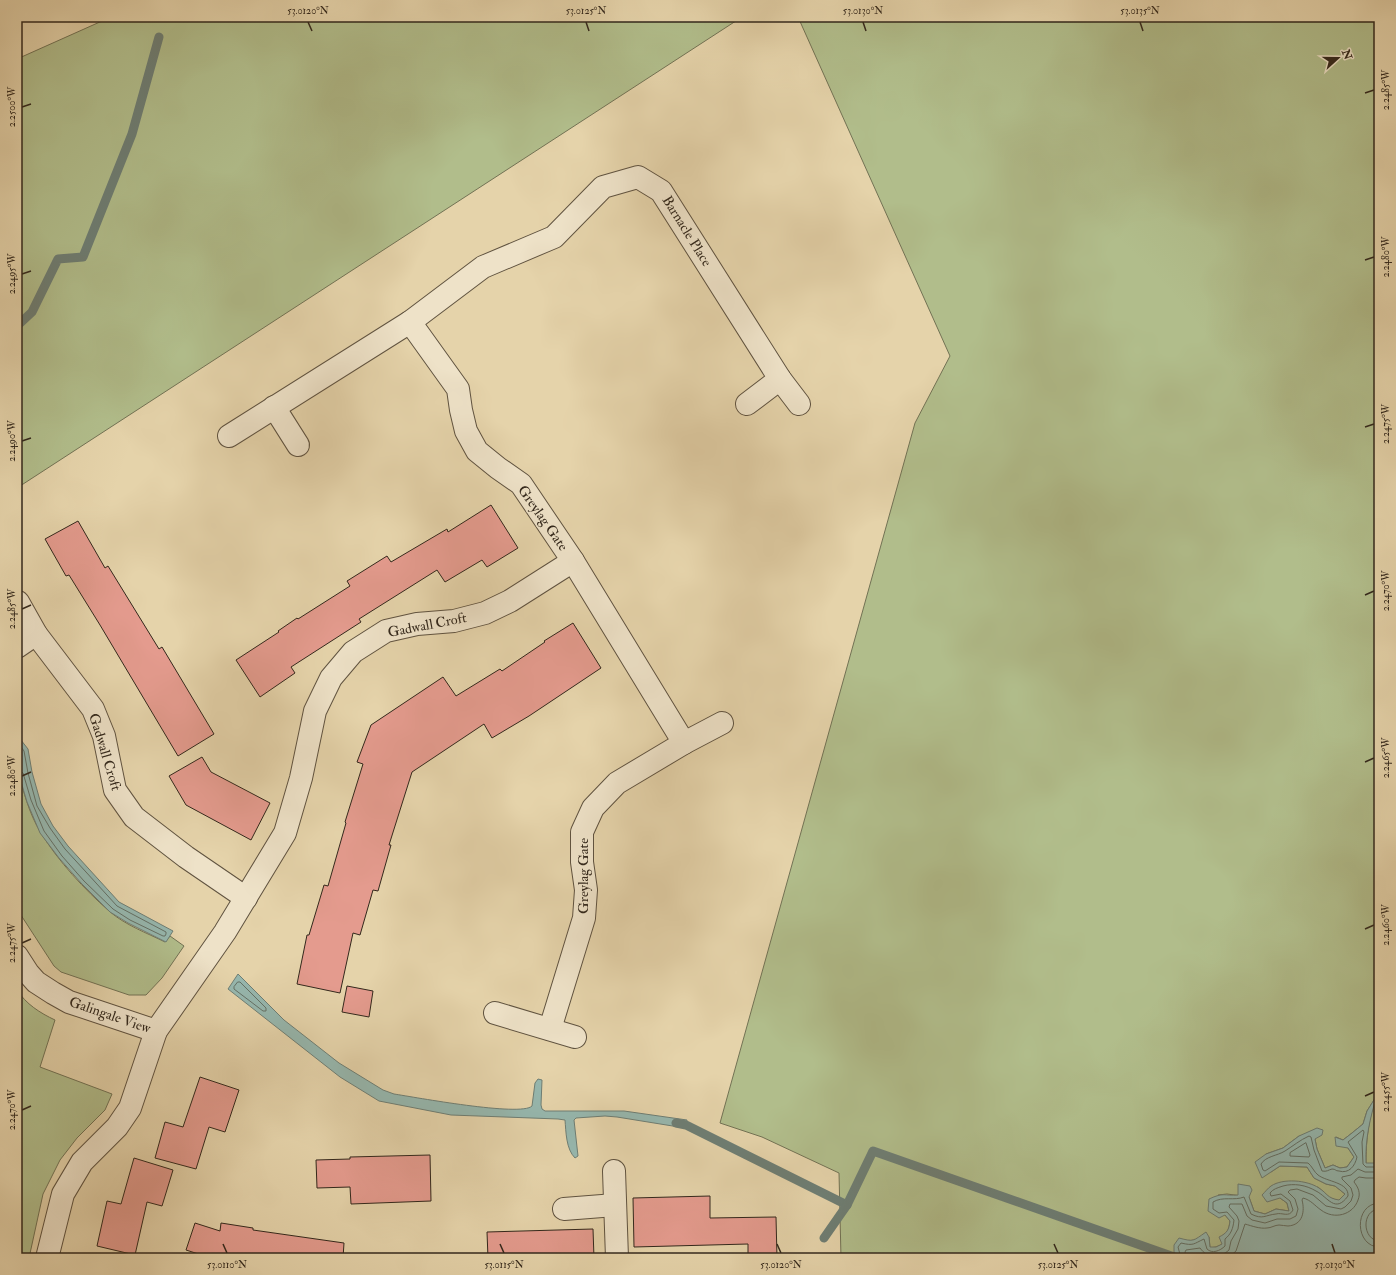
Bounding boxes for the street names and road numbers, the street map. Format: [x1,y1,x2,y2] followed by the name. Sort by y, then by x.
[659,193,716,270] street label: Barnacle Place
[513,482,572,555] street label: Greylag Gate
[386,609,468,641] street label: Gadwall Croft
[85,711,125,793] street label: Gadwall Croft
[575,838,593,914] street label: Greylag Gate
[67,993,153,1037] street label: Galingale View

